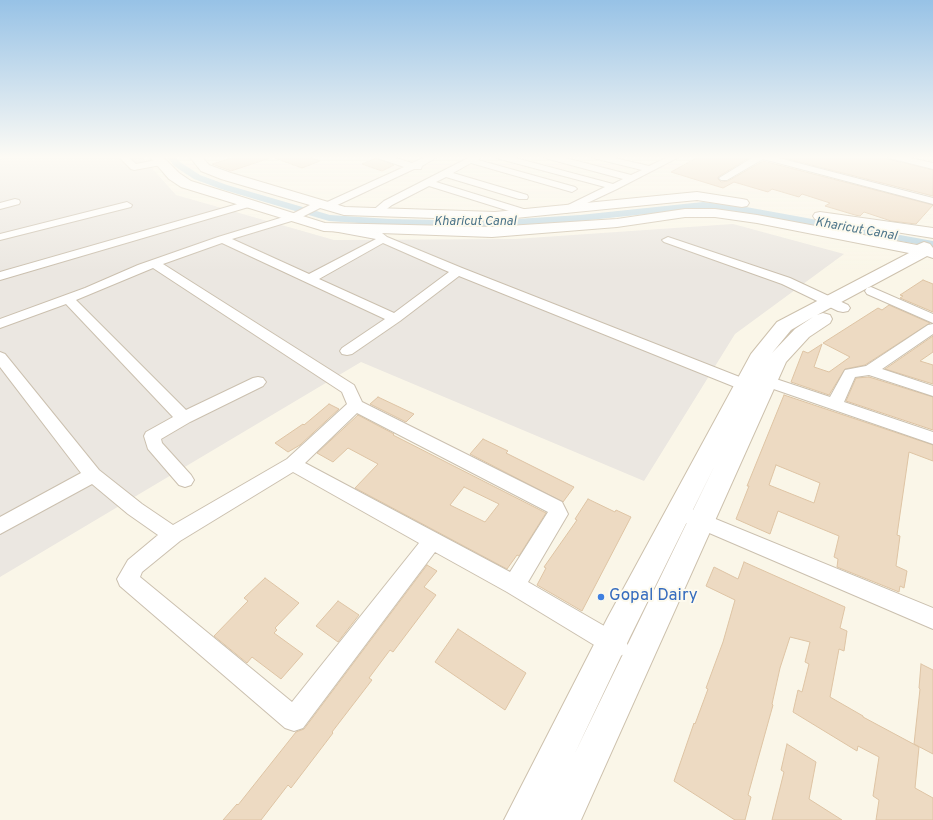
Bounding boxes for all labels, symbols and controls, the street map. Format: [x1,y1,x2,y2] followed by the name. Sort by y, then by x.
[434,214,516,230] water label: Kharicut Canal
[814,215,898,245] water label: Kharicut Canal
[609,587,698,607] place label: Gopal Dairy
[596,592,606,602] marker: Gopal Dairy

